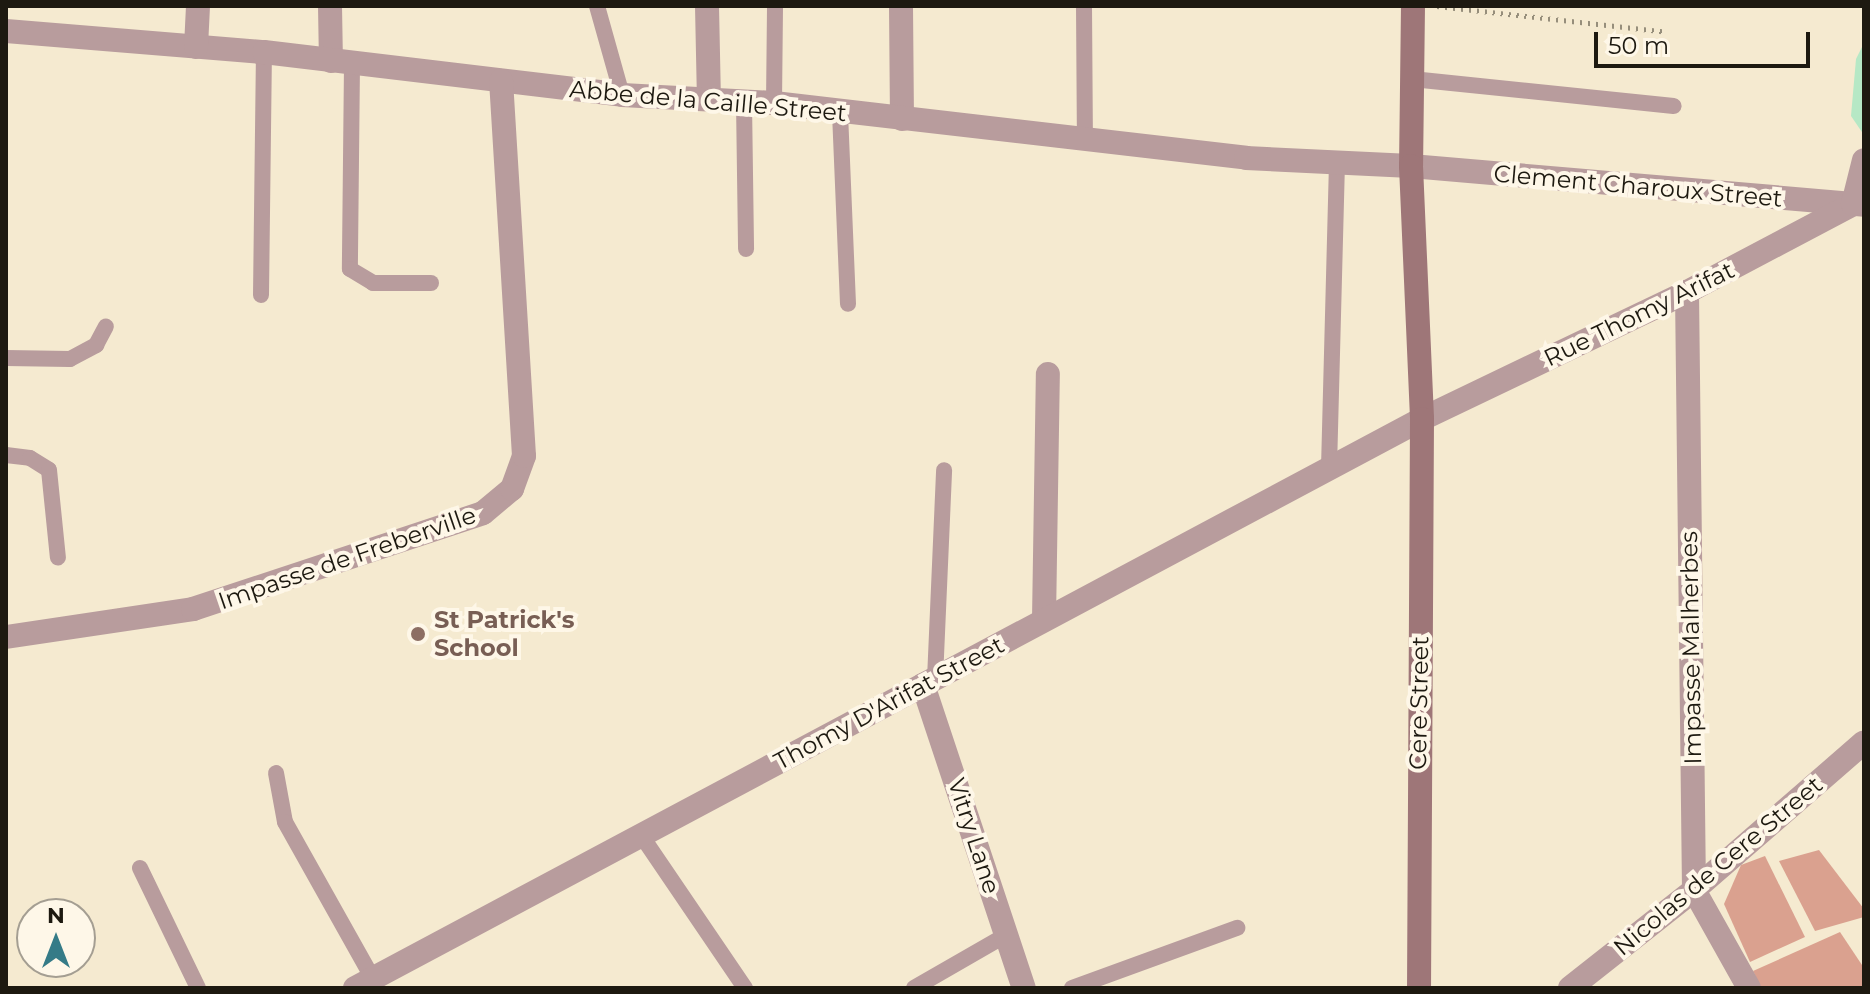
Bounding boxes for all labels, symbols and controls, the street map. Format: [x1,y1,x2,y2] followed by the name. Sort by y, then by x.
[1598,16,1814,66] scale bar
[1608,31,1669,60] text: 50 m
[568,75,848,127] street label: Abbe de la Caille Street
[1492,159,1784,213] street label: Clement Charoux Street
[1539,255,1739,373] street label: Rue Thomy Arifat
[214,500,480,616] street label: Impasse de Freberville
[1675,531,1707,765] street label: Impasse Malherbes
[434,606,575,662] place label: St Patrick's School
[409,625,427,643] marker: St Patrick's School
[769,630,1009,776] street label: Thomy D'Arifat Street
[1403,636,1435,770] street label: Cere Street
[1608,770,1828,962] street label: Nicolas de Cere Street
[942,774,1006,898] street label: Vitry Lane
[16,898,96,978] north arrow
[47,902,65,929] text: N

